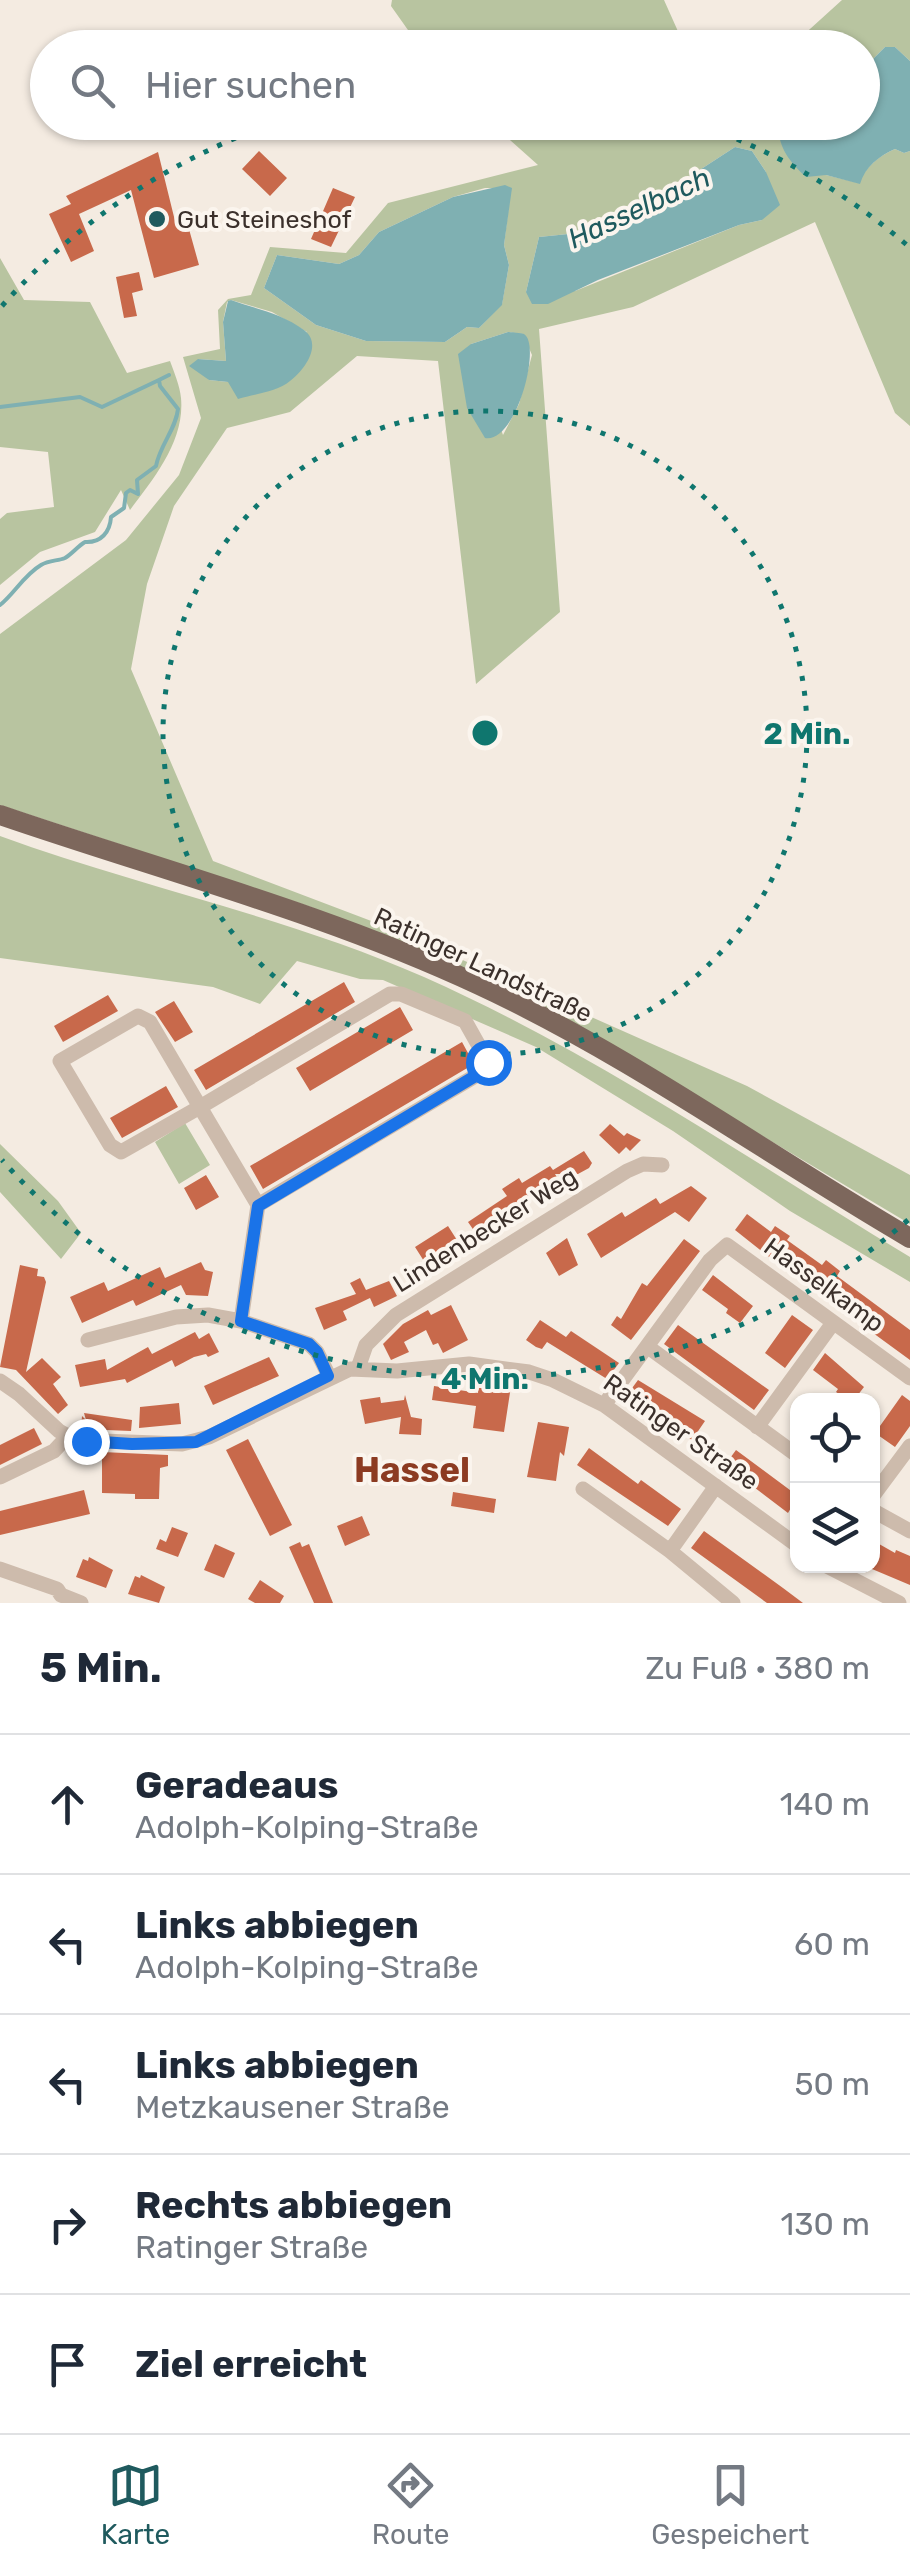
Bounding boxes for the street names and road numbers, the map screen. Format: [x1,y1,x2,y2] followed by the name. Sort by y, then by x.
[369,902,597,1028] street label: Ratinger Landstraße
[388,1162,582,1298] street label: Lindenbecker Weg
[759,1232,889,1338] street label: Hasselkamp
[598,1368,764,1496] street label: Ratinger Straße

